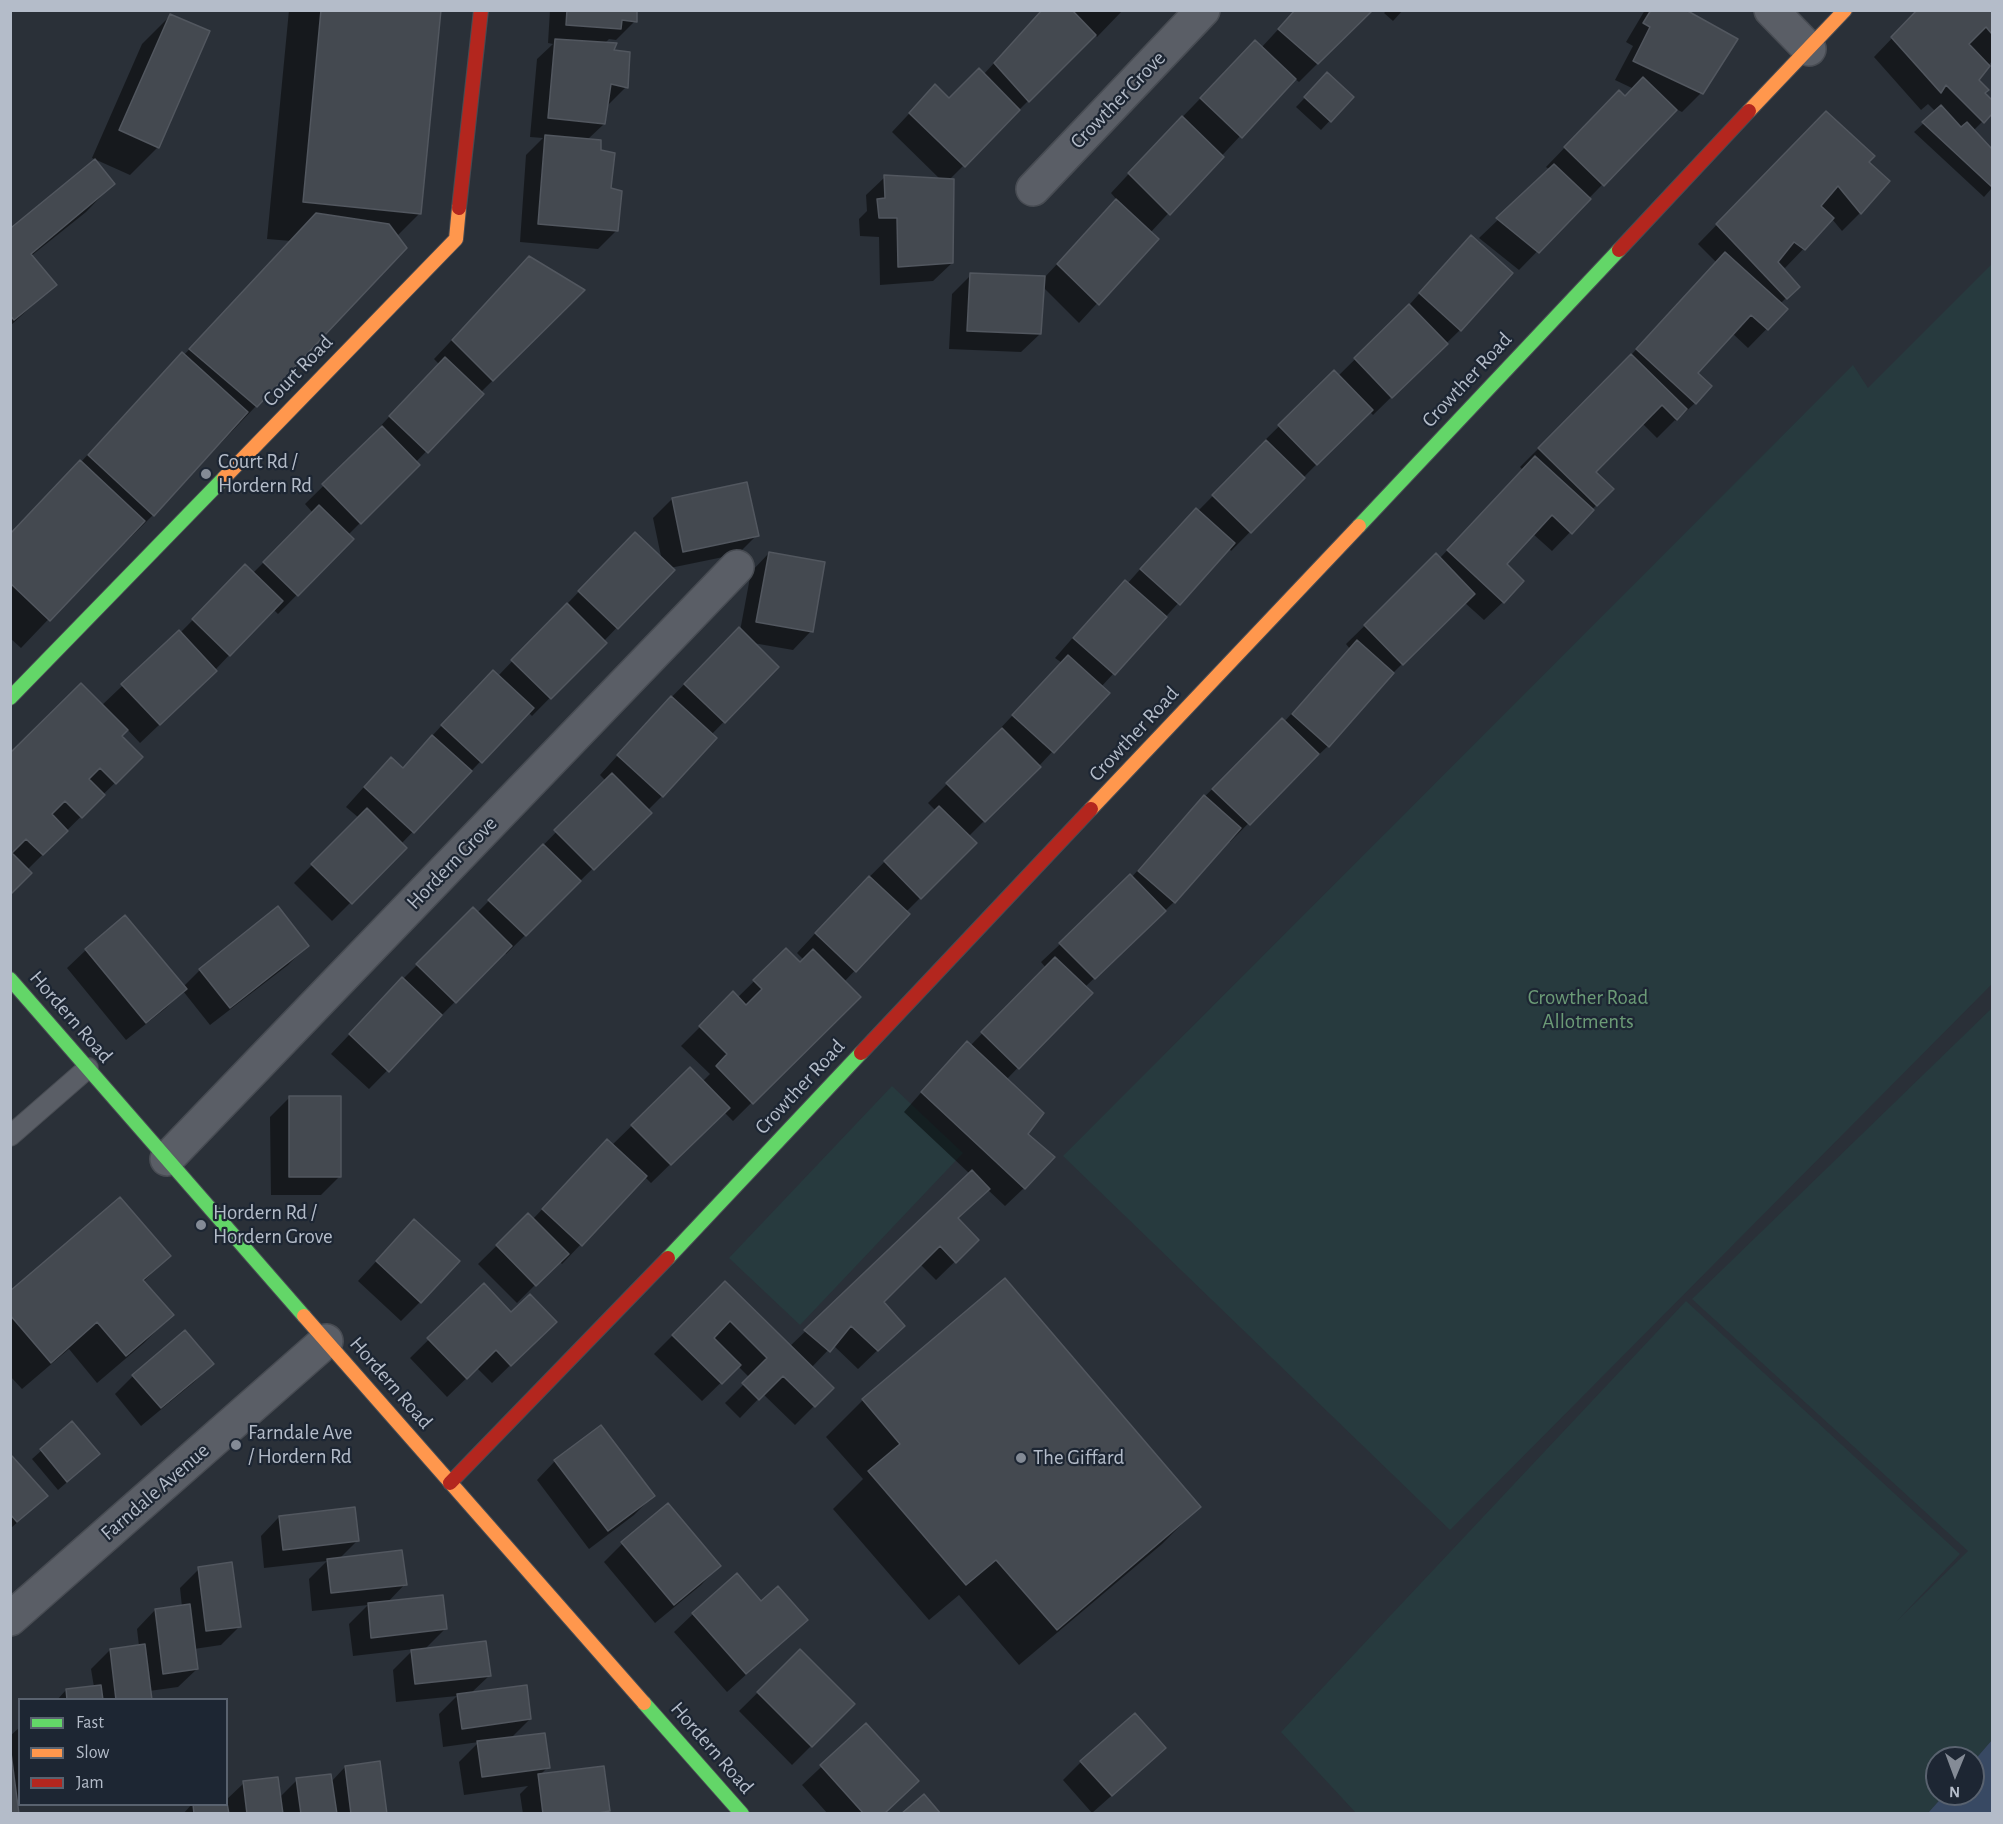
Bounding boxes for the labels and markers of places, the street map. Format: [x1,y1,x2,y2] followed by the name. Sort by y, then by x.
[218,449,312,499] place label: Court Rd / Hordern Rd
[199,467,213,481] marker: Court Rd / Hordern Rd
[213,1200,333,1250] place label: Hordern Rd / Hordern Grove
[194,1218,208,1232] marker: Hordern Rd / Hordern Grove
[248,1420,353,1470] place label: Farndale Ave / Hordern Rd
[229,1438,243,1452] marker: Farndale Ave / Hordern Rd
[1033,1445,1124,1471] place label: The Giffard
[1014,1451,1028,1465] marker: The Giffard

